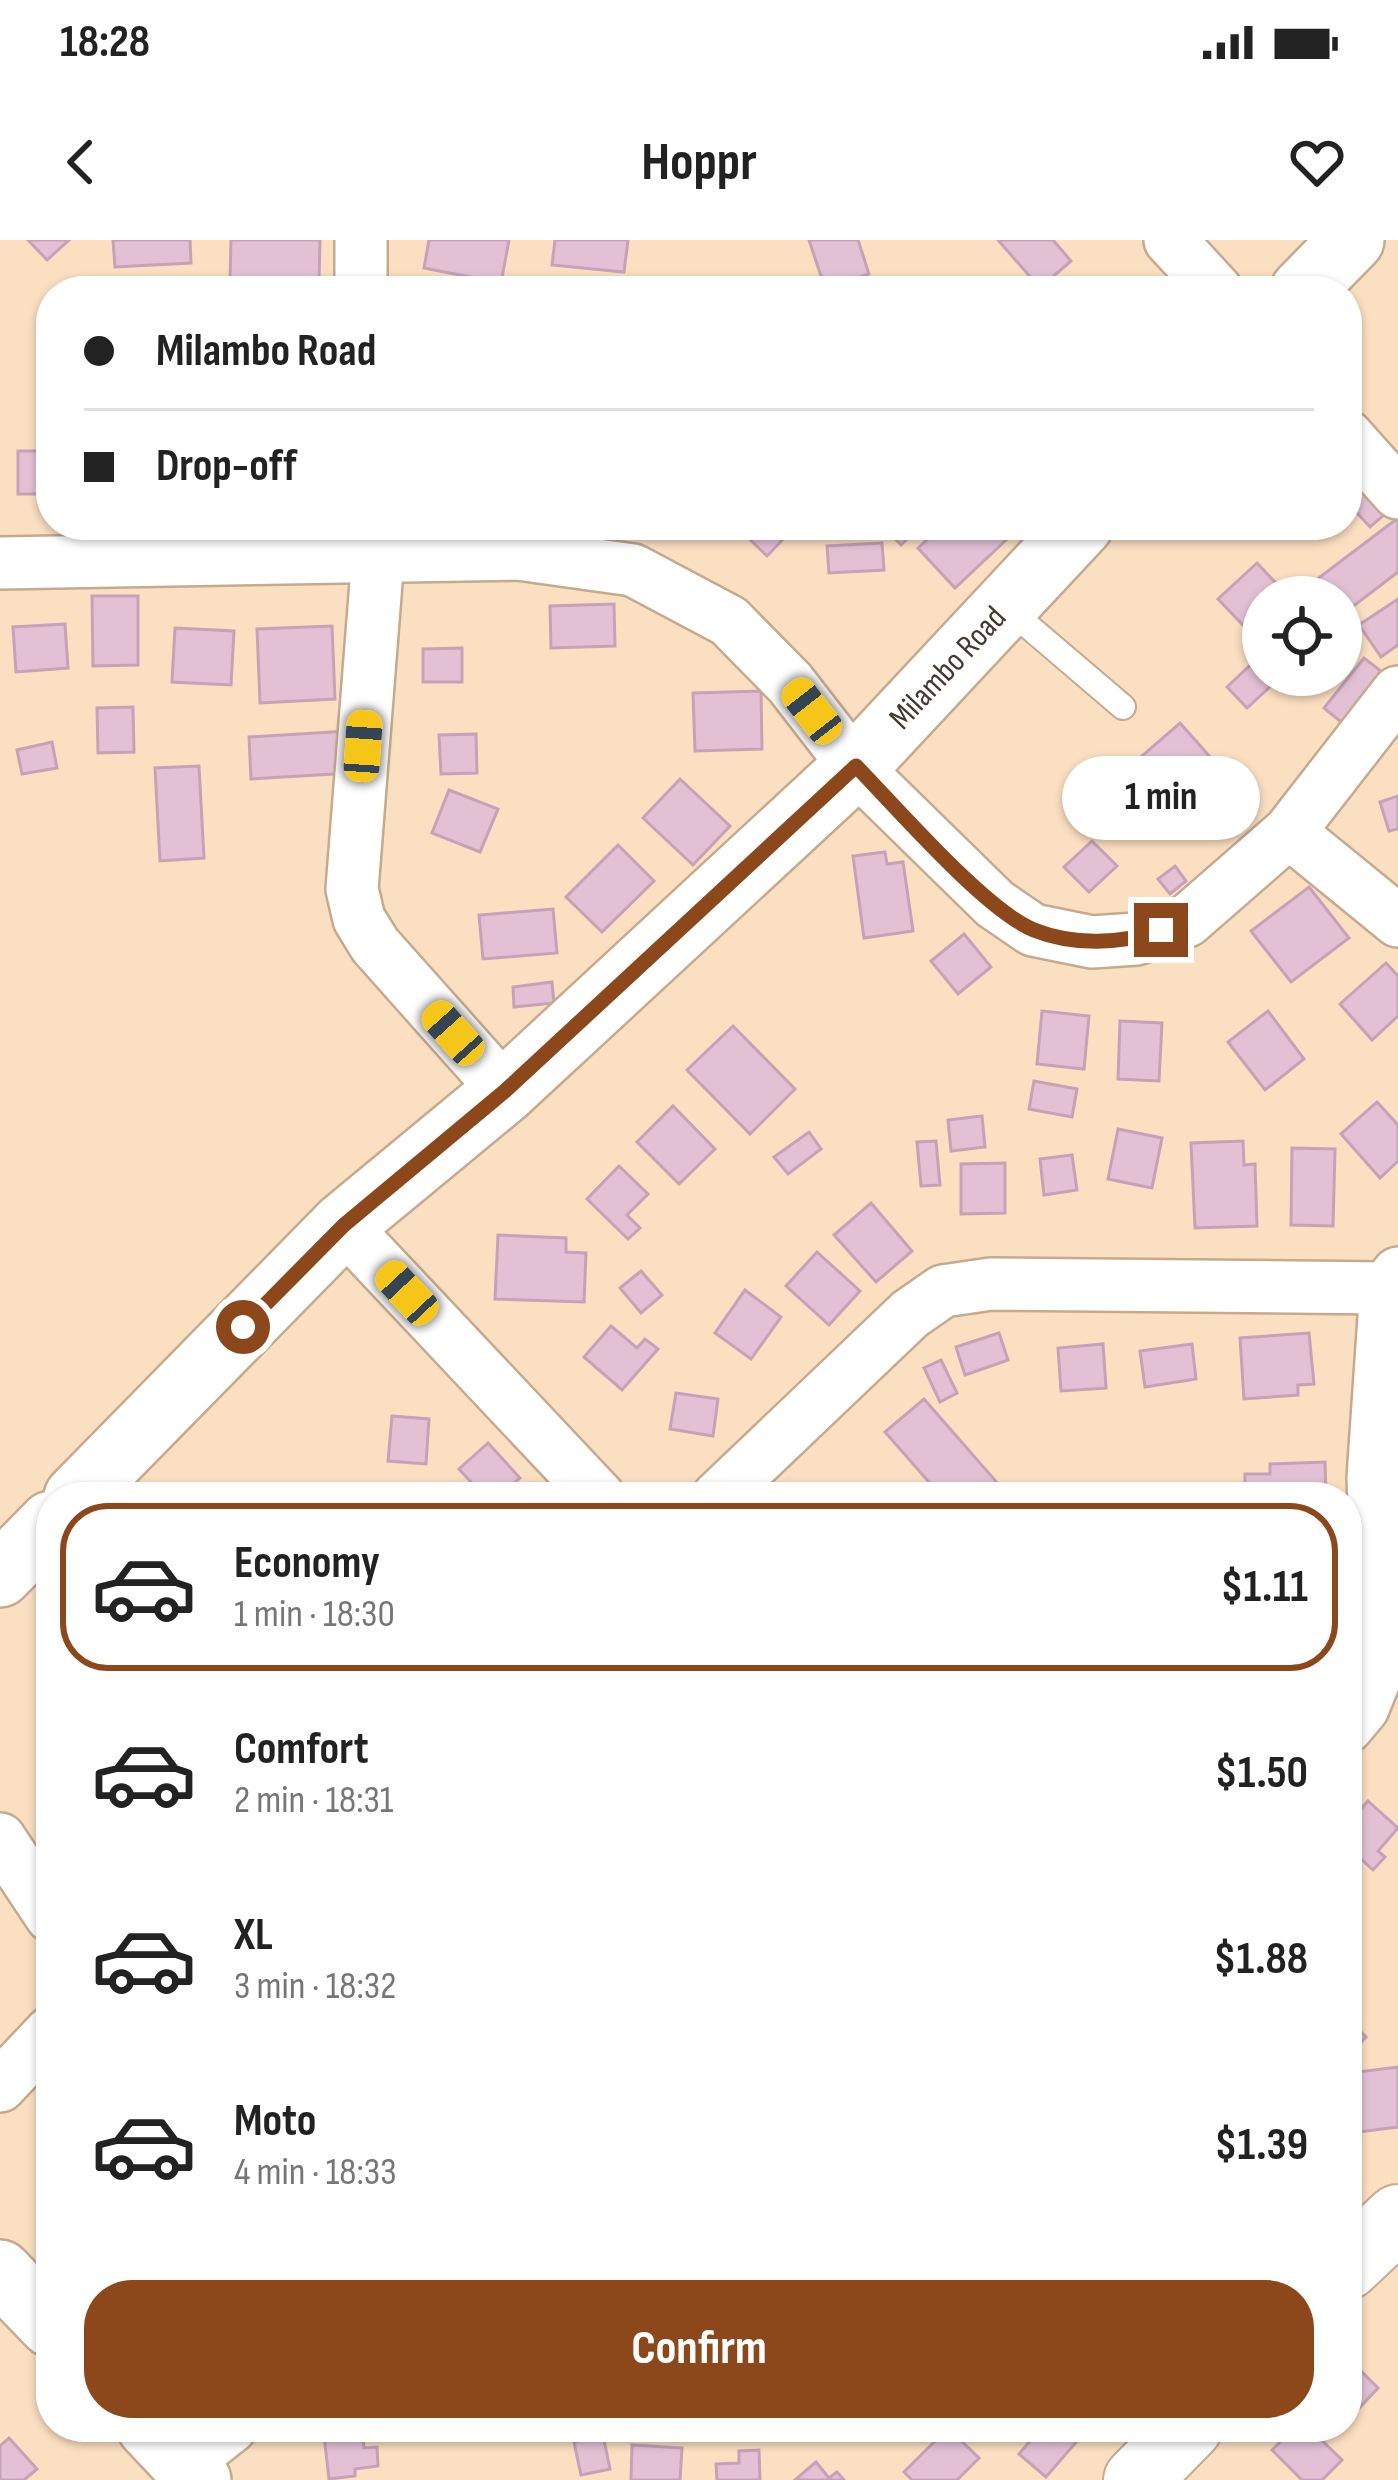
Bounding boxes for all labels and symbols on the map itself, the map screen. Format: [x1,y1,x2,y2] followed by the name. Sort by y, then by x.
[881,598,1015,738] street label: Milambo Road
[776,672,848,750] car
[343,709,383,783] car
[1062,756,1260,840] callout: 1 min
[1134,903,1188,957] route end
[416,994,490,1072] car
[369,1254,445,1332] car
[216,1300,270,1354] route start

